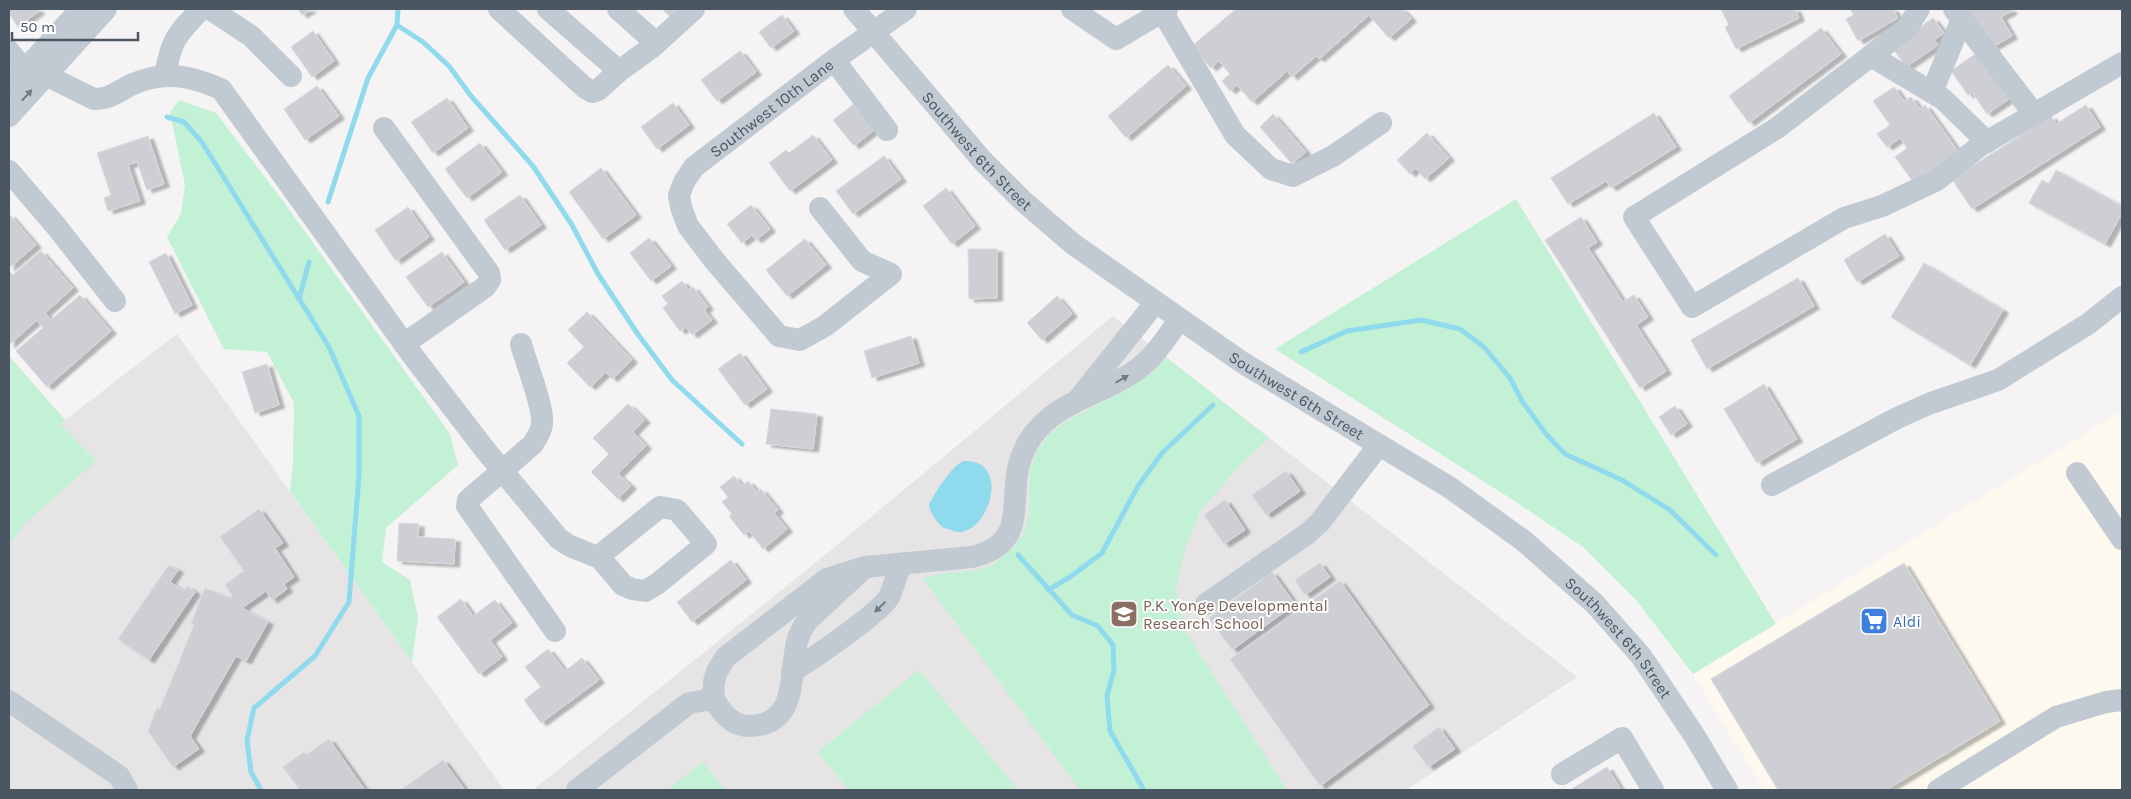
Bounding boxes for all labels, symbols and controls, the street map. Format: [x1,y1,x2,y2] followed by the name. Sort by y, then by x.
[12,10,139,42] scale bar
[20,18,55,36] text: 50 m
[706,55,837,161] street label: Southwest 10th Lane
[918,88,1036,215] street label: Southwest 6th Street
[21,90,33,102] one-way arrow
[1225,347,1367,444] street label: Southwest 6th Street
[1115,375,1128,384] one-way arrow
[1561,573,1676,702] street label: Southwest 6th Street
[1143,596,1328,633] place label: P.K. Yonge Developmental Research School
[1109,599,1139,629] school or university icon: P.K. Yonge Developmental Research School
[874,601,886,613] one-way arrow
[1859,606,1889,636] supermarket icon: Aldi
[1893,612,1921,631] place label: Aldi

